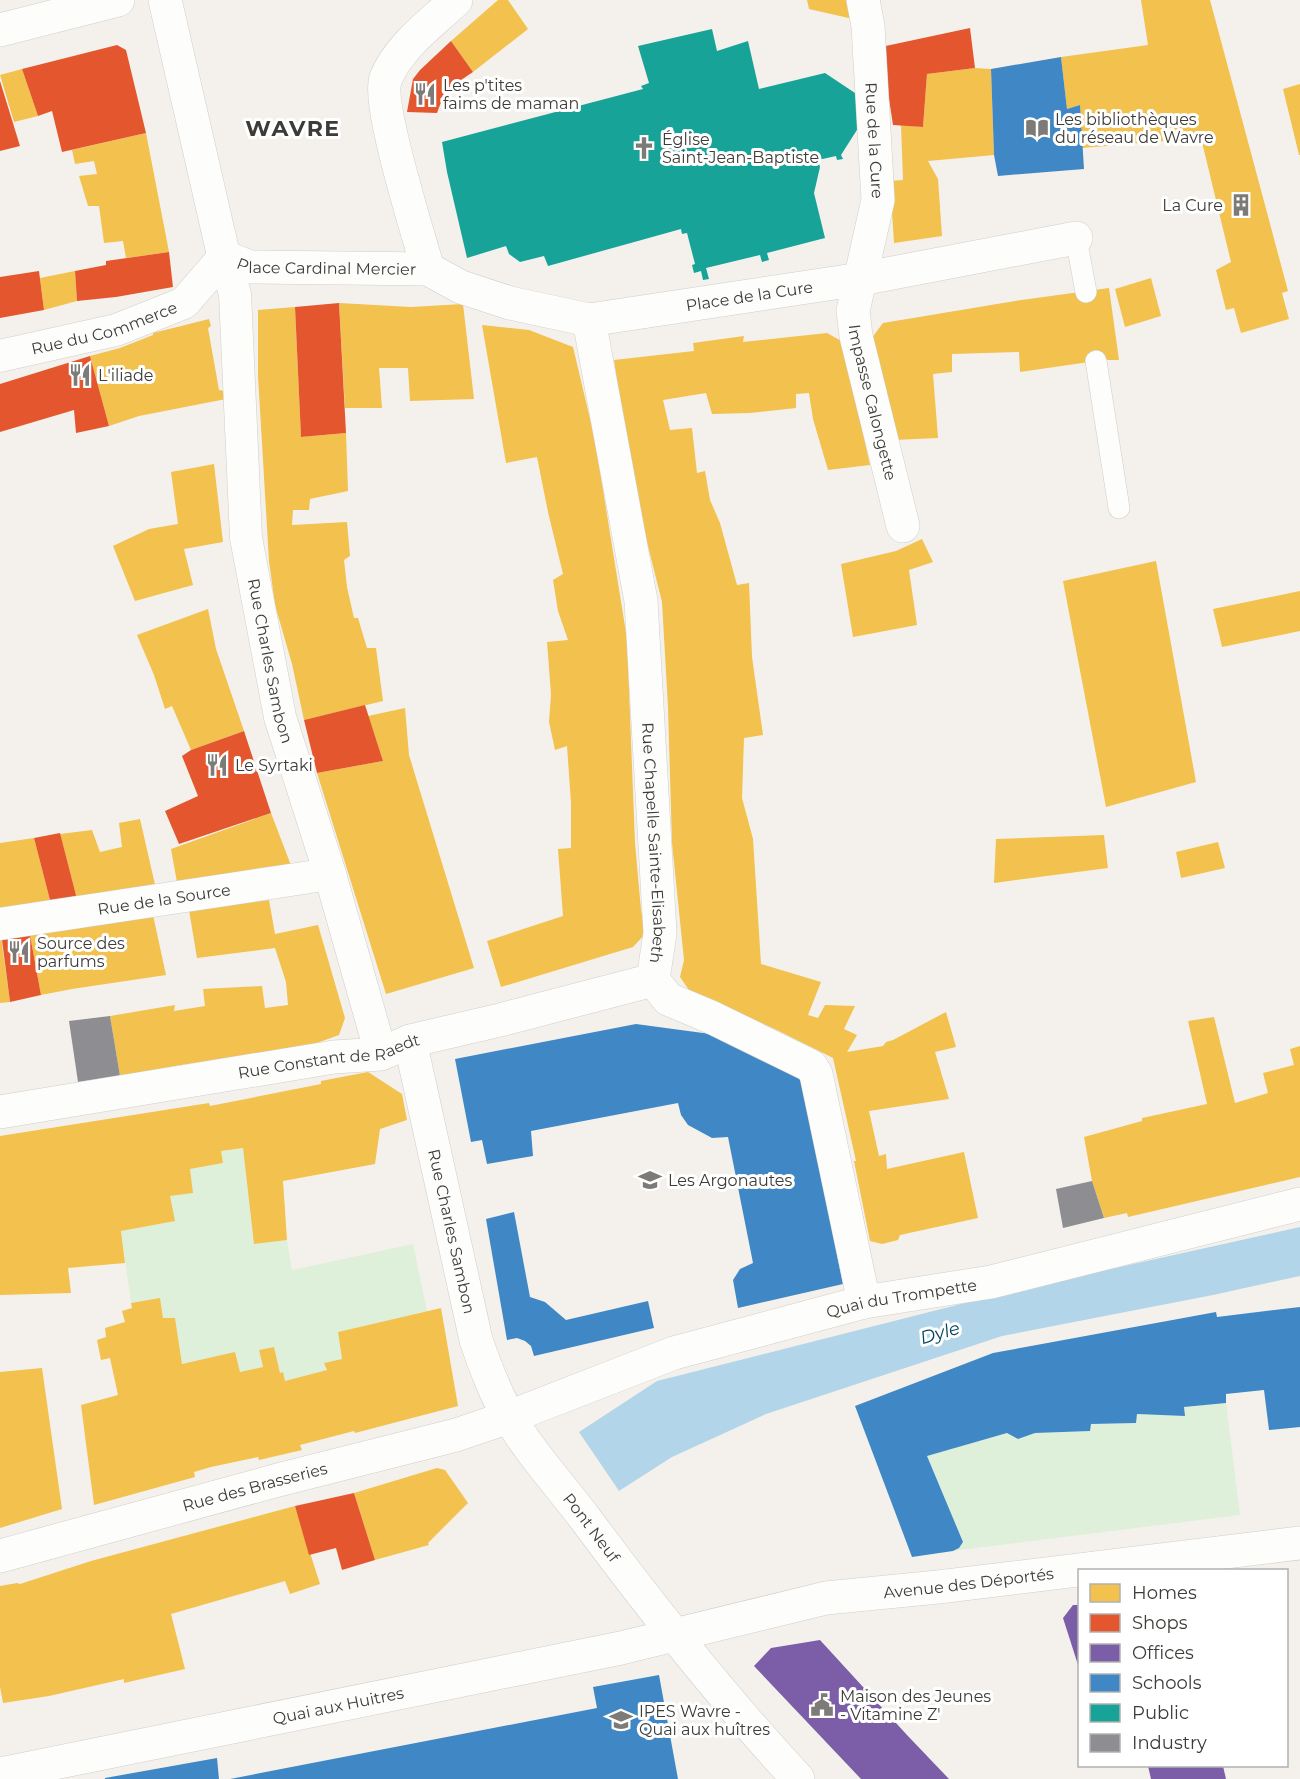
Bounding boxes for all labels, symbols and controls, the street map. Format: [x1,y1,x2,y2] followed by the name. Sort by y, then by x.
[443,76,579,113] place label: Les p'tites faims de maman
[412,81,438,107] restaurant icon: Les p'tites faims de maman
[861,82,887,199] street label: Rue de la Cure
[1055,110,1214,147] place label: Les bibliothèques du réseau de Wavre
[245,115,341,142] district label: WAVRE
[1024,115,1050,141] library icon: Les bibliothèques du réseau de Wavre
[662,130,819,167] place label: Église Saint-Jean-Baptiste
[631,135,657,161] church icon: Église Saint-Jean-Baptiste
[1228,192,1254,218] building icon: La Cure
[1162,196,1223,215] place label: La Cure
[234,254,416,279] street label: Place Cardinal Mercier
[684,277,814,315] street label: Place de la Cure
[30,298,180,359] street label: Rue du Commerce
[845,323,900,482] street label: Impasse Calongette
[67,362,93,388] restaurant icon: L'iliade
[98,366,154,385] place label: L'iliade
[244,577,297,746] street label: Rue Charles Sambon
[638,722,669,965] street label: Rue Chapelle Sainte-Elisabeth
[204,752,230,778] restaurant icon: Le Syrtaki
[235,756,313,775] place label: Le Syrtaki
[96,880,232,919] street label: Rue de la Source
[37,934,125,971] place label: Source des parfums
[6,939,32,965] restaurant icon: Source des parfums
[237,1030,422,1083] street label: Rue Constant de Raedt
[424,1147,479,1316] street label: Rue Charles Sambon
[637,1167,663,1193] school or university icon: Les Argonautes
[668,1171,793,1190] place label: Les Argonautes
[824,1275,978,1322] street label: Quai du Trompette
[918,1317,963,1349] water label: Dyle
[180,1459,330,1516] street label: Rue des Brasseries
[559,1489,624,1566] street label: Pont Neuf
[883,1564,1055,1602] street label: Avenue des Déportés
[1078,1569,1288,1767] legend
[1132,1582,1197,1604] text: Homes
[1132,1612,1188,1634] text: Shops
[1132,1642,1194,1664] text: Offices
[1132,1672,1202,1694] text: Schools
[271,1683,406,1728] street label: Quai aux Huitres
[840,1687,991,1724] place label: Maison des Jeunes - Vitamine Z'
[809,1692,835,1718] public building icon: Maison des Jeunes - Vitamine Z'
[639,1702,770,1739] place label: IPES Wavre - Quai aux huîtres
[1132,1702,1189,1724] text: Public
[608,1707,634,1733] school or university icon: IPES Wavre - Quai aux huîtres
[1132,1732,1207,1754] text: Industry

